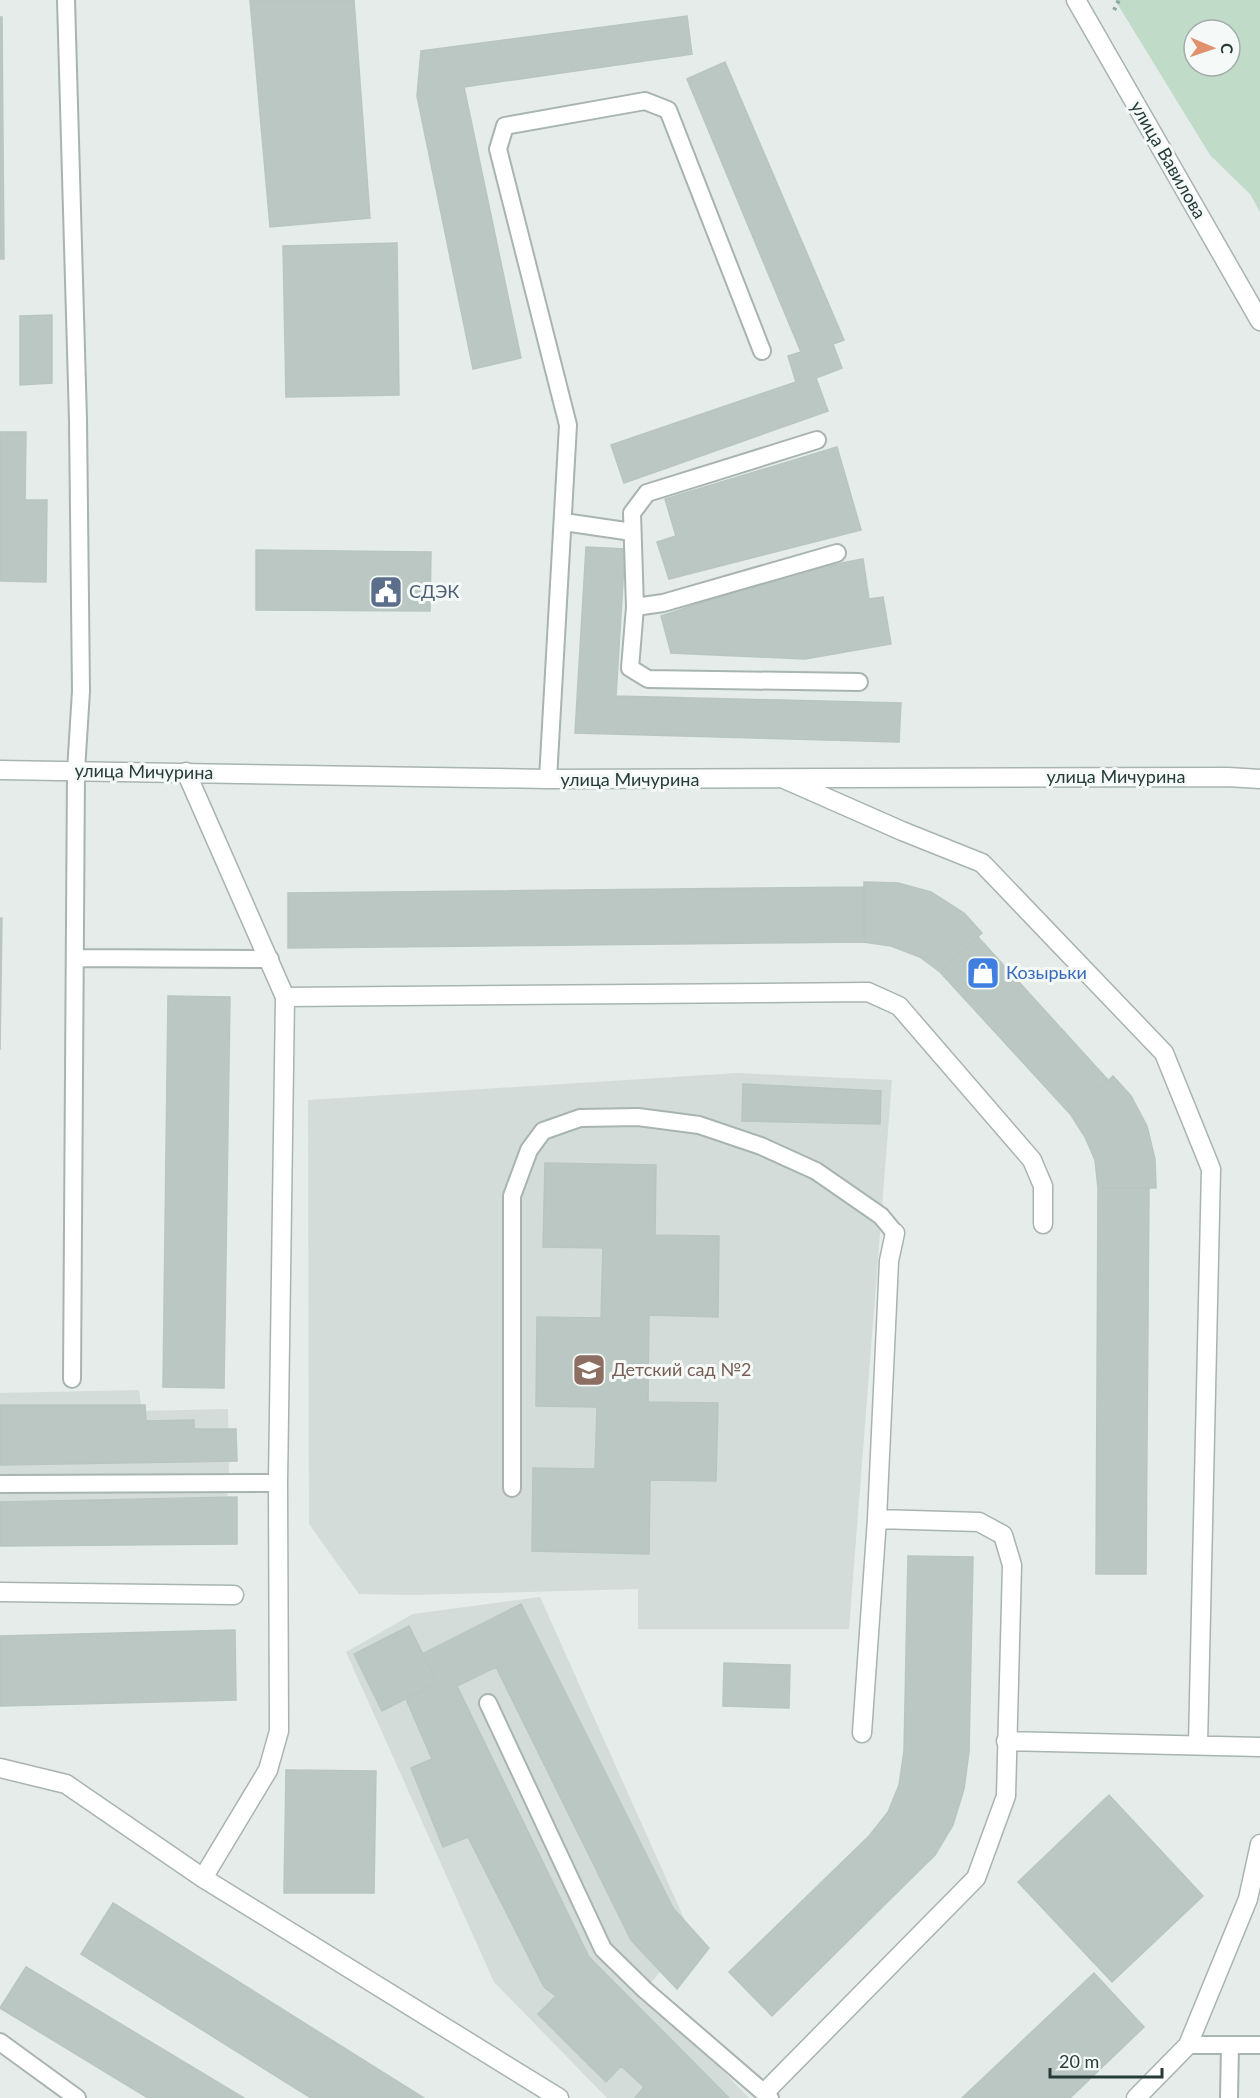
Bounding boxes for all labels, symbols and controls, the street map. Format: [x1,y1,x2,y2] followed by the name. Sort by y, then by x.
[1182,18,1242,78] north arrow
[1218,43,1237,55] text: С
[1126,97,1211,222] street label: улица Вавилова
[368,574,404,610] public building icon: СДЭК
[409,580,459,602] place label: СДЭК
[74,759,214,783] street label: улица Мичурина
[1047,765,1185,787] street label: улица Мичурина
[561,768,699,790] street label: улица Мичурина
[965,955,1001,991] shop icon: Козырьки
[1006,961,1087,983] place label: Козырьки
[571,1352,607,1388] school or university icon: Детский сад №2
[612,1358,752,1380] place label: Детский сад №2
[1050,2041,1162,2079] scale bar
[1059,2050,1099,2072] text: 20 m

